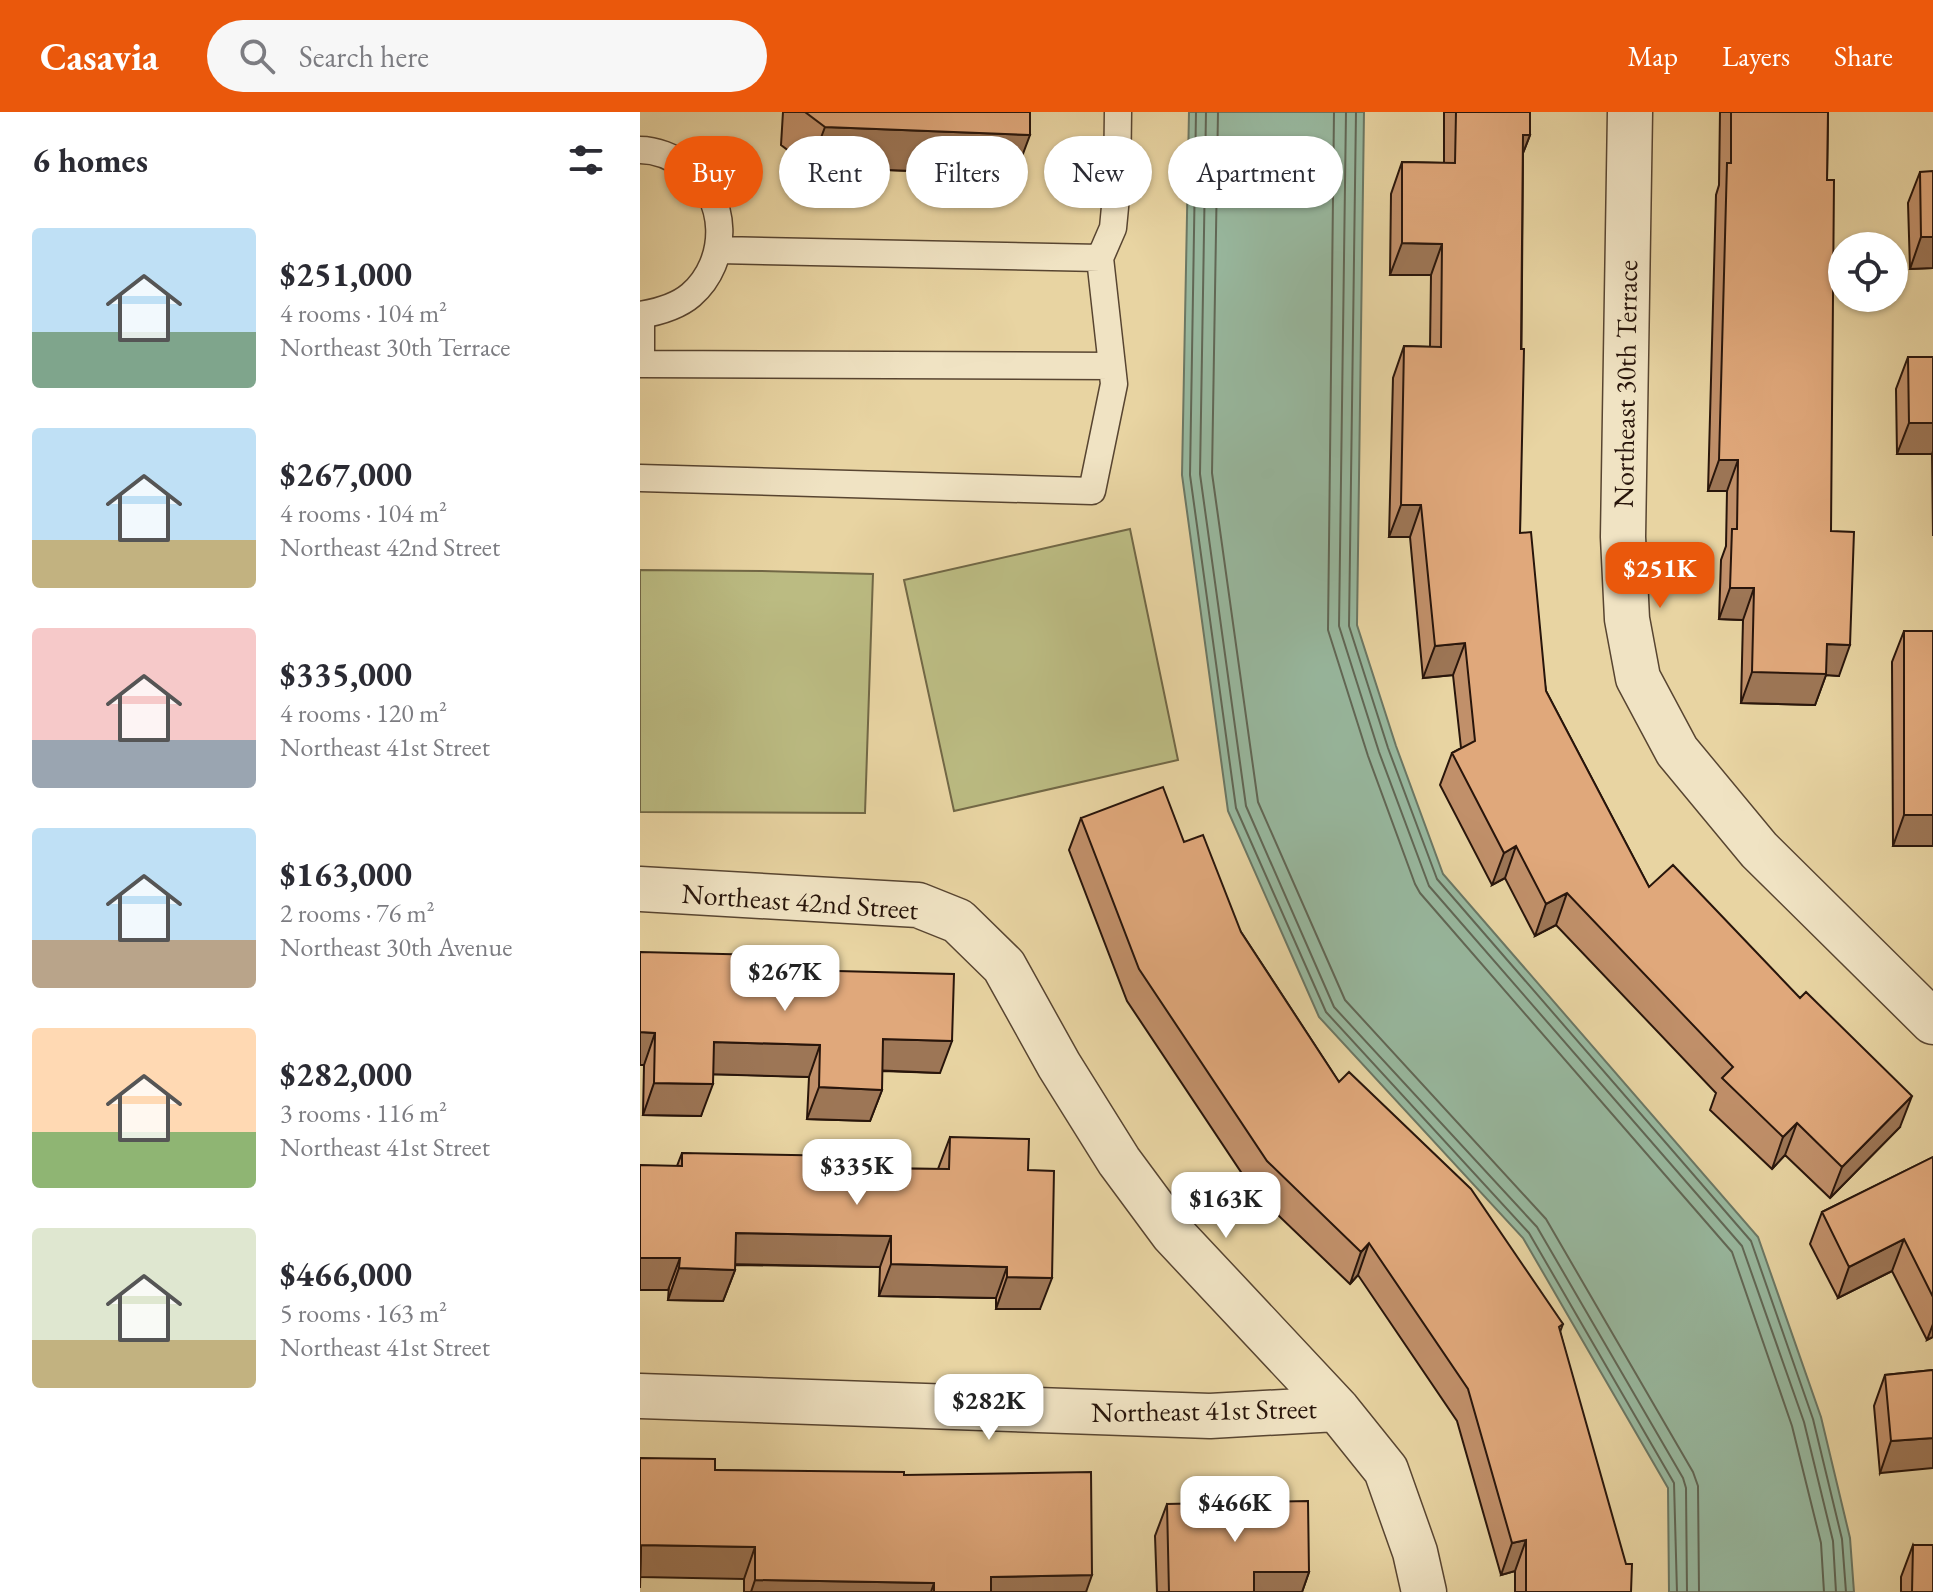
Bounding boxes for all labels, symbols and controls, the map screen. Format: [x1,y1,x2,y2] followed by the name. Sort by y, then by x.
[207,20,767,92] search box
[40,32,159,81] text: Casavia
[235,34,279,78] icon: search
[299,37,429,76] text: Search here
[1628,38,1678,74] text: Map
[1722,38,1790,74] text: Layers
[1834,38,1893,74] text: Share
[664,136,763,208] chip: Buy
[779,136,890,208] chip: Rent
[906,136,1028,208] chip: Filters
[1044,136,1152,208] chip: New
[1168,136,1343,208] chip: Apartment
[32,138,148,182] text: 6 homes
[564,138,608,182] icon: filters
[1828,232,1908,312] map controls
[1828,232,1908,312] button: locate
[280,252,412,296] text: $251,000
[96,260,192,356] icon: home
[1605,260,1645,508] street label: Northeast 30th Terrace
[280,296,447,330] text: 4 rooms · 104 m²
[280,330,510,364] text: Northeast 30th Terrace
[280,452,412,496] text: $267,000
[96,460,192,556] icon: home
[280,496,447,530] text: 4 rooms · 104 m²
[280,530,500,564] text: Northeast 42nd Street
[1604,542,1716,610] pin: $251K
[1623,551,1697,585] text: $251K
[280,652,412,696] text: $335,000
[96,660,192,756] icon: home
[280,696,447,730] text: 4 rooms · 120 m²
[280,730,490,764] text: Northeast 41st Street
[280,852,412,896] text: $163,000
[96,860,192,956] icon: home
[680,875,920,927] street label: Northeast 42nd Street
[280,896,435,930] text: 2 rooms · 76 m²
[280,930,512,964] text: Northeast 30th Avenue
[729,945,841,1013] pin: $267K
[748,954,822,988] text: $267K
[280,1052,412,1096] text: $282,000
[96,1060,192,1156] icon: home
[280,1096,447,1130] text: 3 rooms · 116 m²
[280,1130,490,1164] text: Northeast 41st Street
[801,1139,913,1207] pin: $335K
[820,1148,894,1182] text: $335K
[1170,1172,1282,1240] pin: $163K
[1189,1181,1263,1215] text: $163K
[280,1252,412,1296] text: $466,000
[96,1260,192,1356] icon: home
[280,1296,447,1330] text: 5 rooms · 163 m²
[280,1330,490,1364] text: Northeast 41st Street
[933,1374,1045,1442] pin: $282K
[952,1383,1026,1417] text: $282K
[1091,1390,1317,1430] street label: Northeast 41st Street
[1179,1476,1291,1544] pin: $466K
[1198,1485,1272,1519] text: $466K

